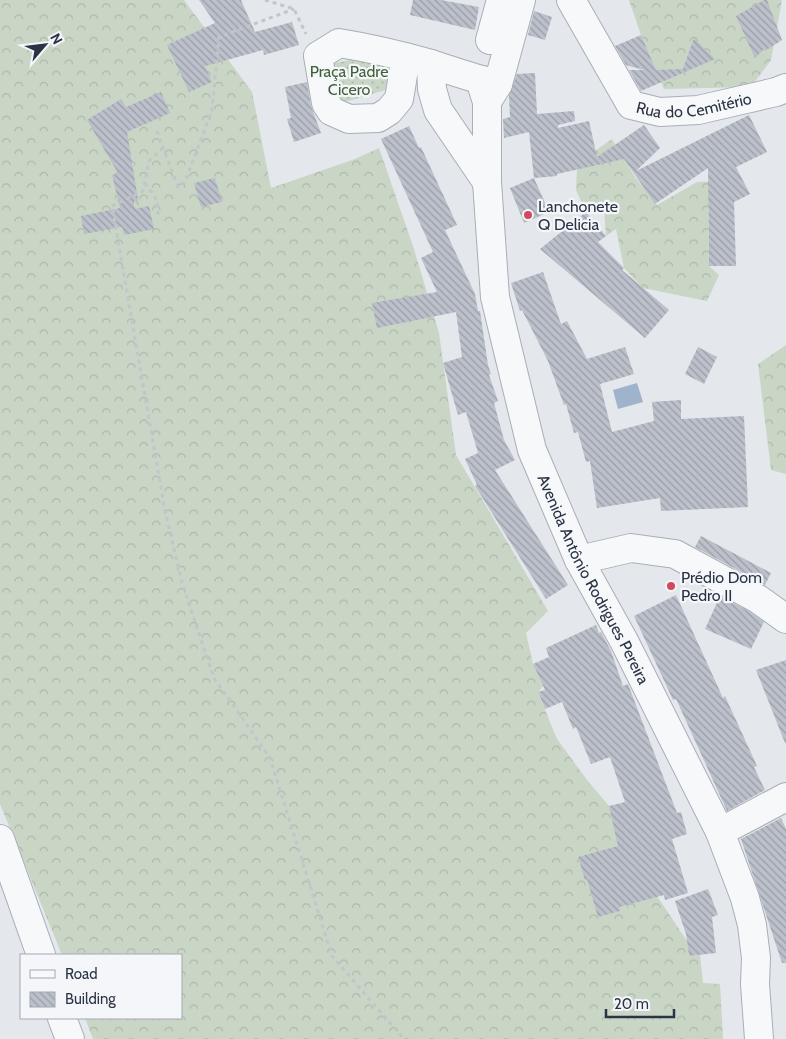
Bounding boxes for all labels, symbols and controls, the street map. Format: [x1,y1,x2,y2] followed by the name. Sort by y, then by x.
[20,20,70,70] north arrow
[46,30,67,47] text: N
[310,62,388,99] park label: Praça Padre Cicero
[634,89,754,122] street label: Rua do Cemitério
[538,197,618,234] place label: Lanchonete Q Delicia
[522,209,534,221] marker: Lanchonete Q Delicia
[534,472,653,688] street label: Avenida Antônio Rodrigues Pereira
[681,568,762,605] place label: Prédio Dom Pedro II
[665,580,677,592] marker: Prédio Dom Pedro II
[20,954,182,1019] legend
[65,965,98,983] text: Road
[606,986,674,1018] scale bar
[65,990,116,1008] text: Building
[614,995,649,1013] text: 20 m

